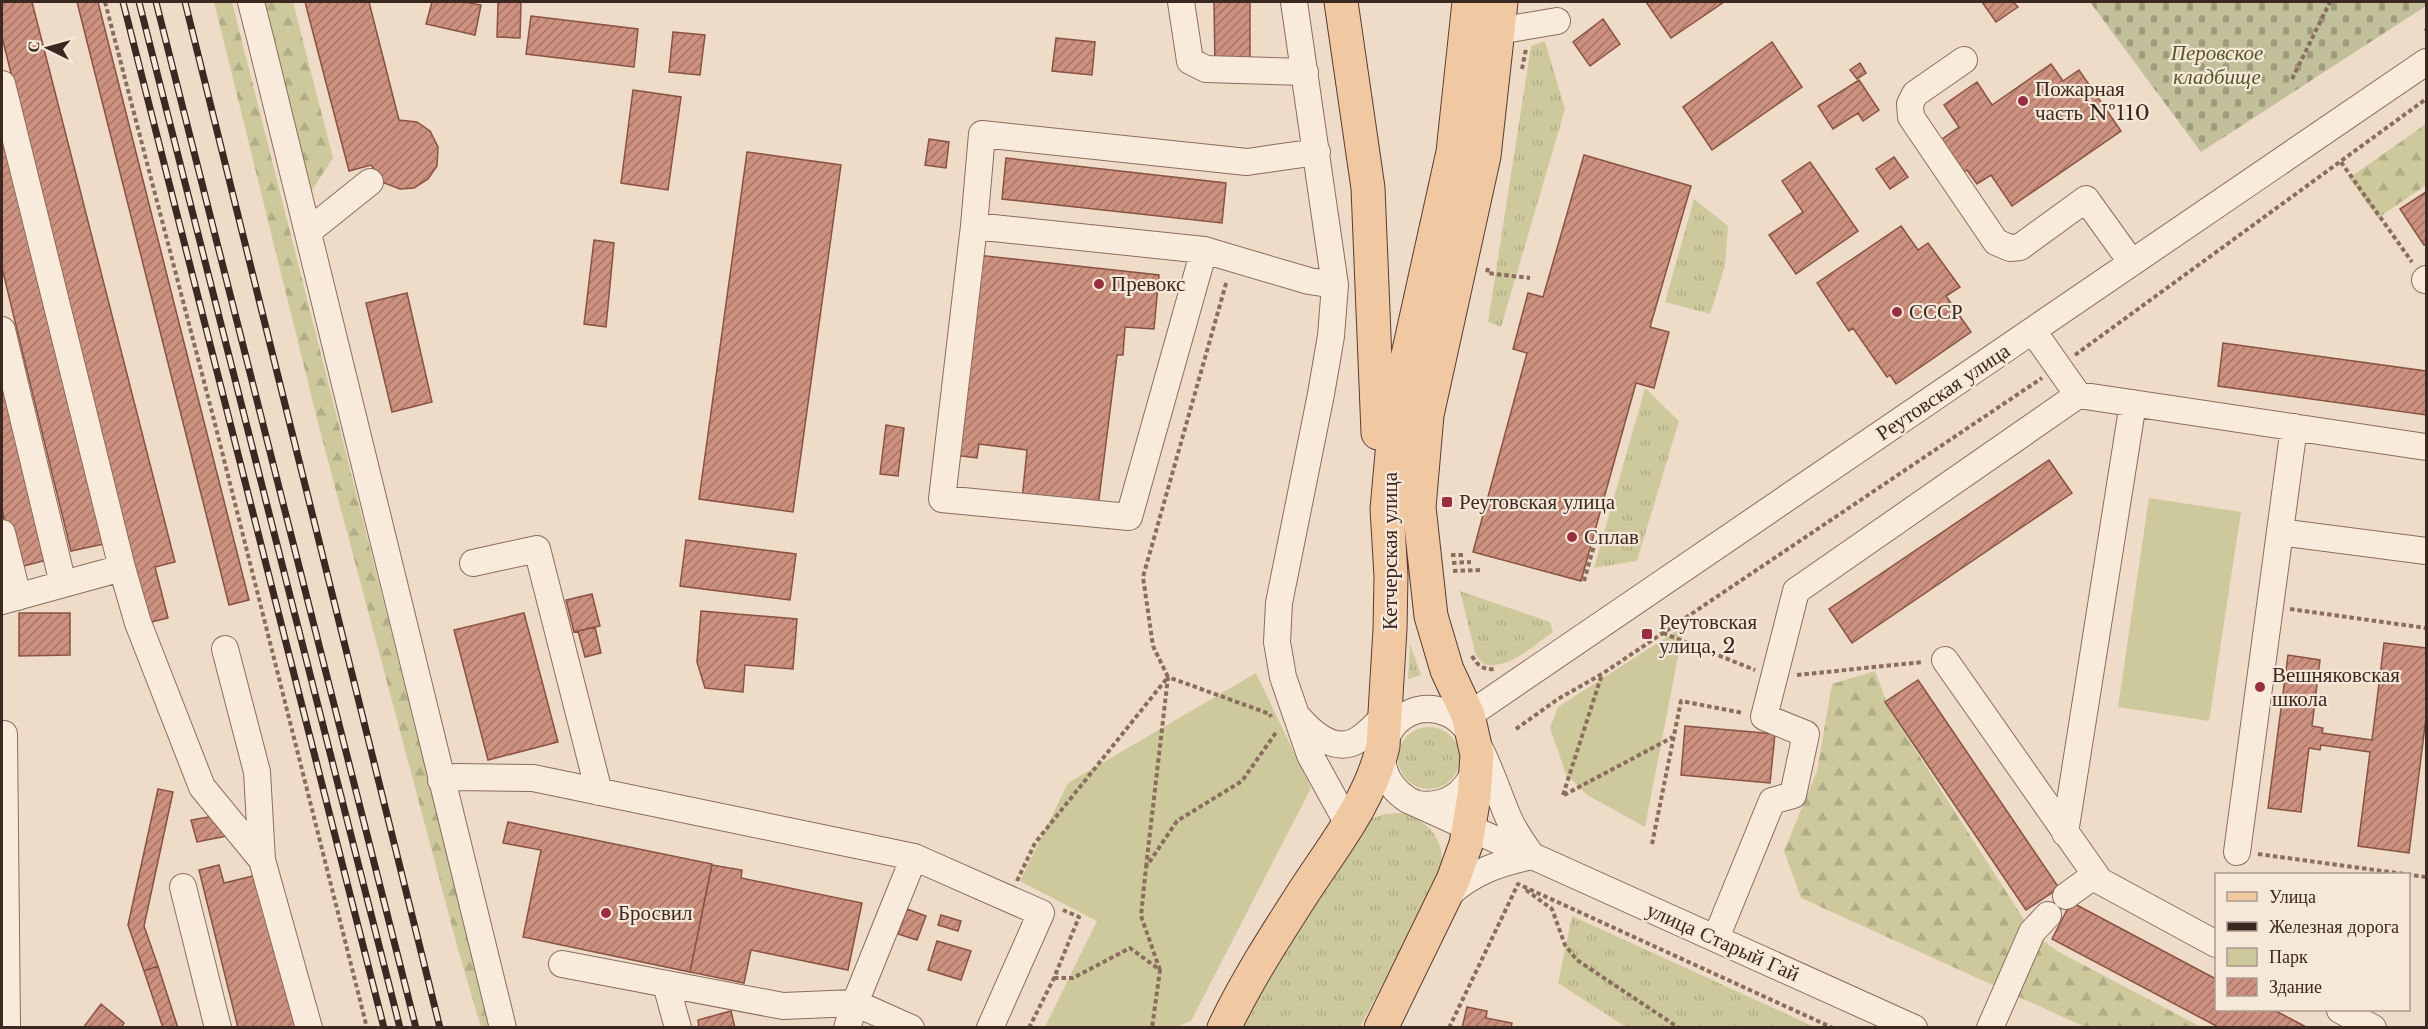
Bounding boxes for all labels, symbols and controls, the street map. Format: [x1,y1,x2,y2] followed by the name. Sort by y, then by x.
[18,18,78,78] north arrow
[23,40,44,53] text: С
[2170,40,2263,90] park label: Перовское кладбище
[2035,76,2150,126] place label: Пожарная часть №110
[2016,94,2030,108] marker: Пожарная часть №110
[1111,271,1185,297] place label: Превокс
[1092,277,1106,291] marker: Превокс
[1909,299,1963,325] place label: СССР
[1890,305,1904,319] marker: СССР
[1871,337,2015,446] street label: Реутовская улица
[1377,471,1403,630] street label: Кетчерская улица
[1459,489,1616,515] place label: Реутовская улица
[1440,495,1454,509] marker: Реутовская улица
[1584,524,1639,550] place label: Сплав
[1565,530,1579,544] marker: Сплав
[1659,609,1757,659] place label: Реутовская улица, 2
[1640,627,1654,641] marker: Реутовская улица, 2
[2272,662,2400,712] place label: Вешняковская школа
[2253,680,2267,694] marker: Вешняковская школа
[2215,873,2410,1011] legend
[2269,886,2316,908] text: Улица
[1643,897,1803,987] street label: улица Старый Гай
[618,900,693,926] place label: Бросвил
[599,906,613,920] marker: Бросвил
[2269,916,2399,938] text: Железная дорога
[2269,946,2308,968] text: Парк
[2269,976,2322,998] text: Здание

